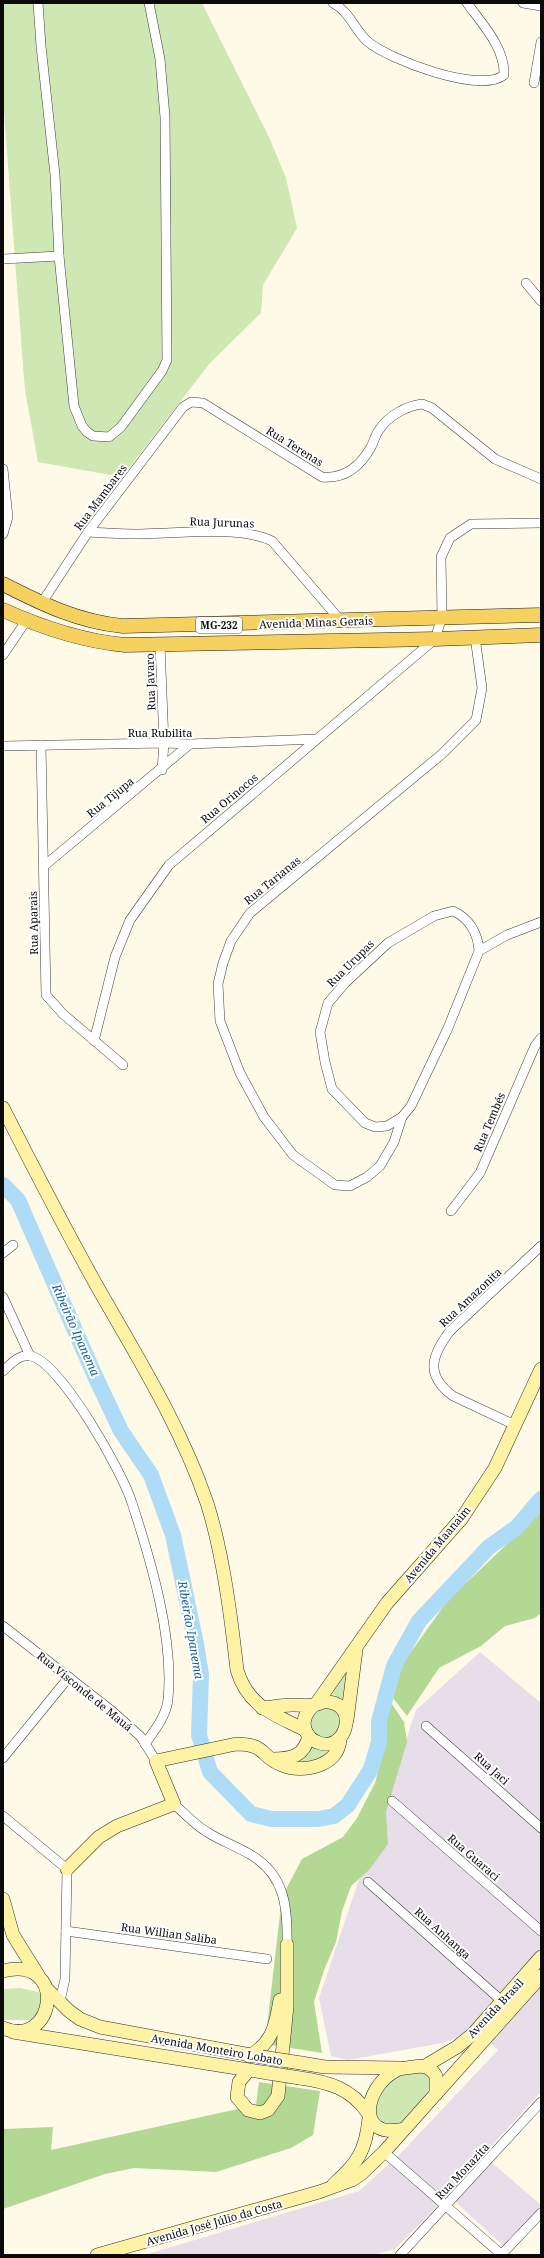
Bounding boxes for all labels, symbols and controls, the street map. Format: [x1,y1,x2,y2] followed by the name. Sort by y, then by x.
[264,423,326,470] street label: Rua Terenas
[70,461,130,533] street label: Rua Mambares
[189,513,255,531] street label: Rua Jurunas
[259,613,373,631] street label: Avenida Minas Gerais
[196,617,242,633] road number: MG-232
[142,653,158,711] street label: Rua Javaro
[128,725,192,740] street label: Rua Rubilita
[197,770,261,826] street label: Rua Orinocos
[83,773,137,821] street label: Rua Tijupa
[240,852,304,908] street label: Rua Tarianas
[25,891,41,955] street label: Rua Aparais
[323,936,377,990] street label: Rua Urupas
[470,1090,508,1154] street label: Rua Tembés
[436,1264,504,1330] street label: Rua Amazonita
[48,1280,104,1379] water label: Ribeirão Ipanema
[401,1502,474,1585] street label: Avenida Maanaim
[174,1579,208,1680] water label: Ribeirão Ipanema
[34,1648,136,1734] street label: Rua Visconde de Mauá
[471,1748,513,1788] street label: Rua Jaci
[445,1830,504,1884] street label: Rua Guaraci
[412,1904,474,1962] street label: Rua Anhanga
[120,1919,218,1947] street label: Rua Willian Saliba
[464,1975,527,2041] street label: Avenida Brasil
[150,2030,284,2068] street label: Avenida Monteiro Lobato
[432,2139,492,2203] street label: Rua Monazita
[144,2195,284,2249] street label: Avenida José Júlio da Costa

